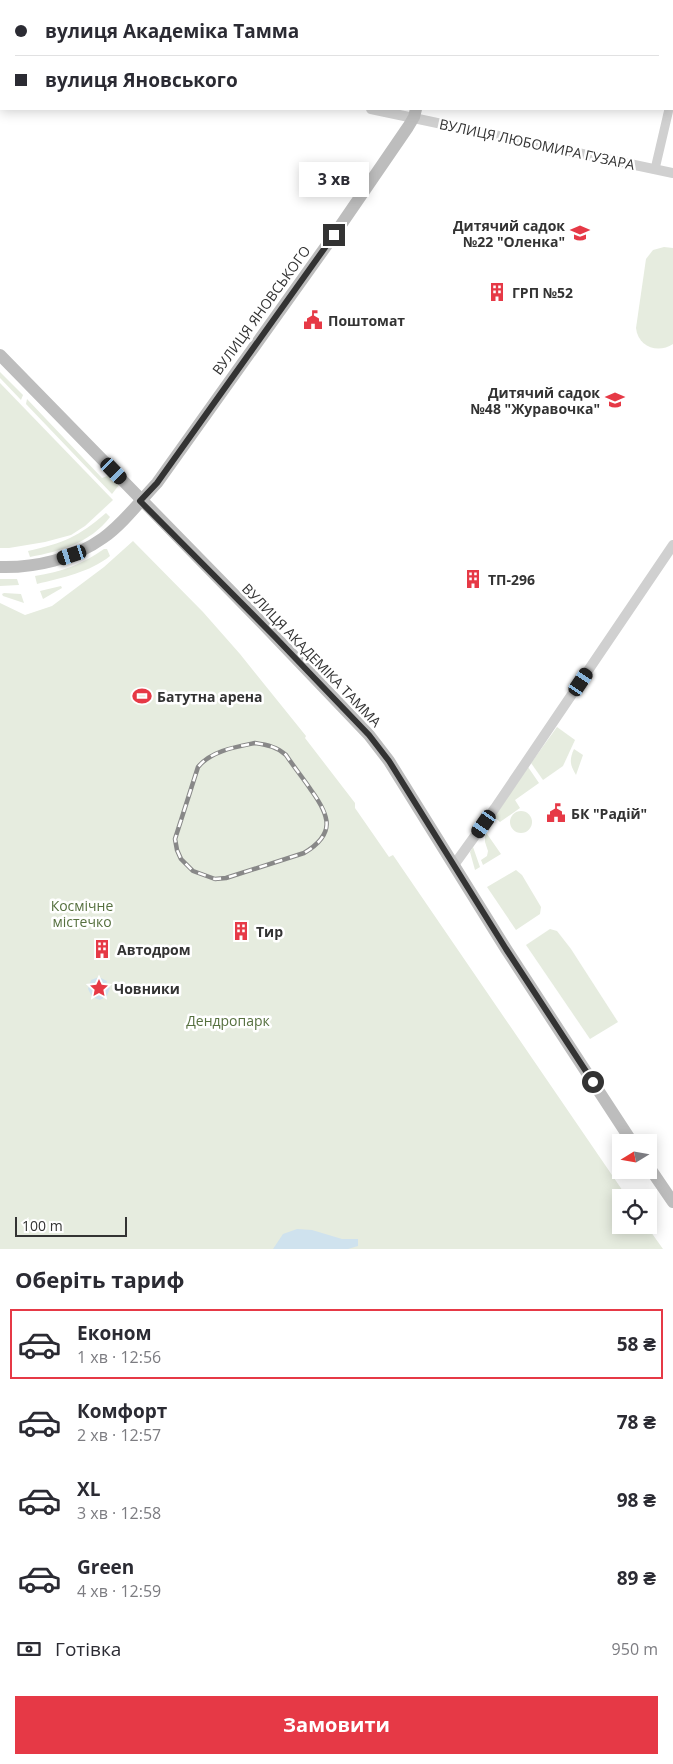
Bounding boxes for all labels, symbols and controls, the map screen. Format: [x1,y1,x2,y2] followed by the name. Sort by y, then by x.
[45,18,299,44] text: вулиця Академіка Тамма
[45,67,238,93] text: вулиця Яновського
[438,114,637,174] street label: ВУЛИЦЯ ЛЮБОМИРА ГУЗАРА
[299,162,369,198] callout: 3 хв
[318,168,350,190] text: 3 хв
[453,216,565,251] place label: Дитячий садок №22 "Оленка"
[569,222,591,244] school or university icon: Дитячий садок №22 "Оленка"
[323,224,345,246] route end
[208,241,314,378] street label: ВУЛИЦЯ ЯНОВСЬКОГО
[486,281,508,303] building icon: ГРП №52
[512,283,573,302] place label: ГРП №52
[302,309,324,331] public building icon: Поштомат
[328,311,405,330] place label: Поштомат
[470,383,600,418] place label: Дитячий садок №48 "Журавочка"
[604,389,626,411] school or university icon: Дитячий садок №48 "Журавочка"
[98,455,129,487] car
[55,543,88,567] car
[462,568,484,590] building icon: ТП-296
[488,570,535,589] place label: ТП-296
[238,579,386,731] street label: ВУЛИЦЯ АКАДЕМІКА ТАММА
[566,665,595,699] car
[131,685,153,707] sports icon: Батутна арена
[157,687,263,706] place label: Батутна арена
[545,802,567,824] public building icon: БК "Радій"
[571,804,647,823] place label: БК "Радій"
[469,807,498,841] car
[51,896,113,931] park label: Космічне містечко
[230,920,252,942] building icon: Тир
[256,922,283,941] place label: Тир
[91,938,113,960] building icon: Автодром
[117,940,191,959] place label: Автодром
[88,977,110,999] place icon: Човники
[114,979,180,998] place label: Човники
[186,1011,271,1030] park label: Дендропарк
[582,1071,604,1093] route start
[612,1134,658,1179] north arrow
[612,1134,657,1234] map controls
[612,1189,657,1234] button: locate
[15,1214,128,1237] scale bar
[22,1216,63,1235] text: 100 m
[15,1264,184,1294] text: Оберіть тариф
[77,1320,152,1346] text: Економ
[17,1322,62,1367] icon: car
[617,1331,656,1357] text: 58 ₴
[77,1346,161,1368] text: 1 хв · 12:56
[77,1398,167,1424] text: Комфорт
[17,1400,62,1445] icon: car
[617,1409,656,1435] text: 78 ₴
[77,1424,161,1446] text: 2 хв · 12:57
[77,1476,100,1502] text: XL
[17,1478,62,1523] icon: car
[617,1487,656,1513] text: 98 ₴
[77,1502,161,1524] text: 3 хв · 12:58
[77,1554,134,1580] text: Green
[17,1556,62,1601] icon: car
[617,1565,656,1591] text: 89 ₴
[77,1580,161,1602] text: 4 хв · 12:59
[15,1635,43,1663] icon: cash
[55,1636,121,1662] text: Готівка
[612,1638,658,1660] text: 950 m
[15,1696,658,1754] button: Замовити

